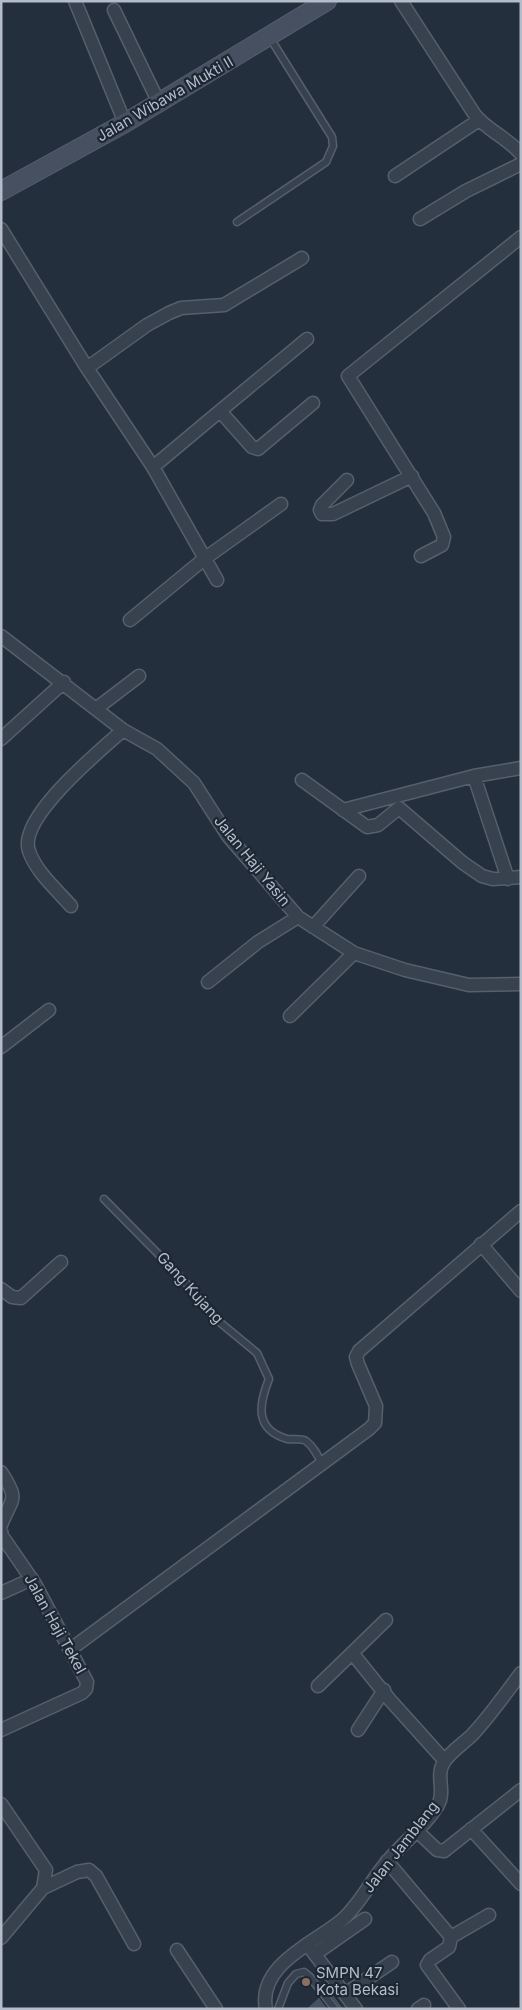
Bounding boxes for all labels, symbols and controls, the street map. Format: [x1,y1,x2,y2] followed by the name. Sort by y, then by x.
[93,52,236,145] street label: Jalan Wibawa Mukti II
[210,812,295,910] street label: Jalan Haji Yasin
[153,1248,228,1328] street label: Gang Kujang
[20,1571,91,1677] street label: Jalan Haji Tekel
[359,1797,442,1896] street label: Jalan Jamblang
[316,1963,399,1999] place label: SMPN 47 Kota Bekasi
[300,1976,312,1988] marker: SMPN 47 Kota Bekasi

